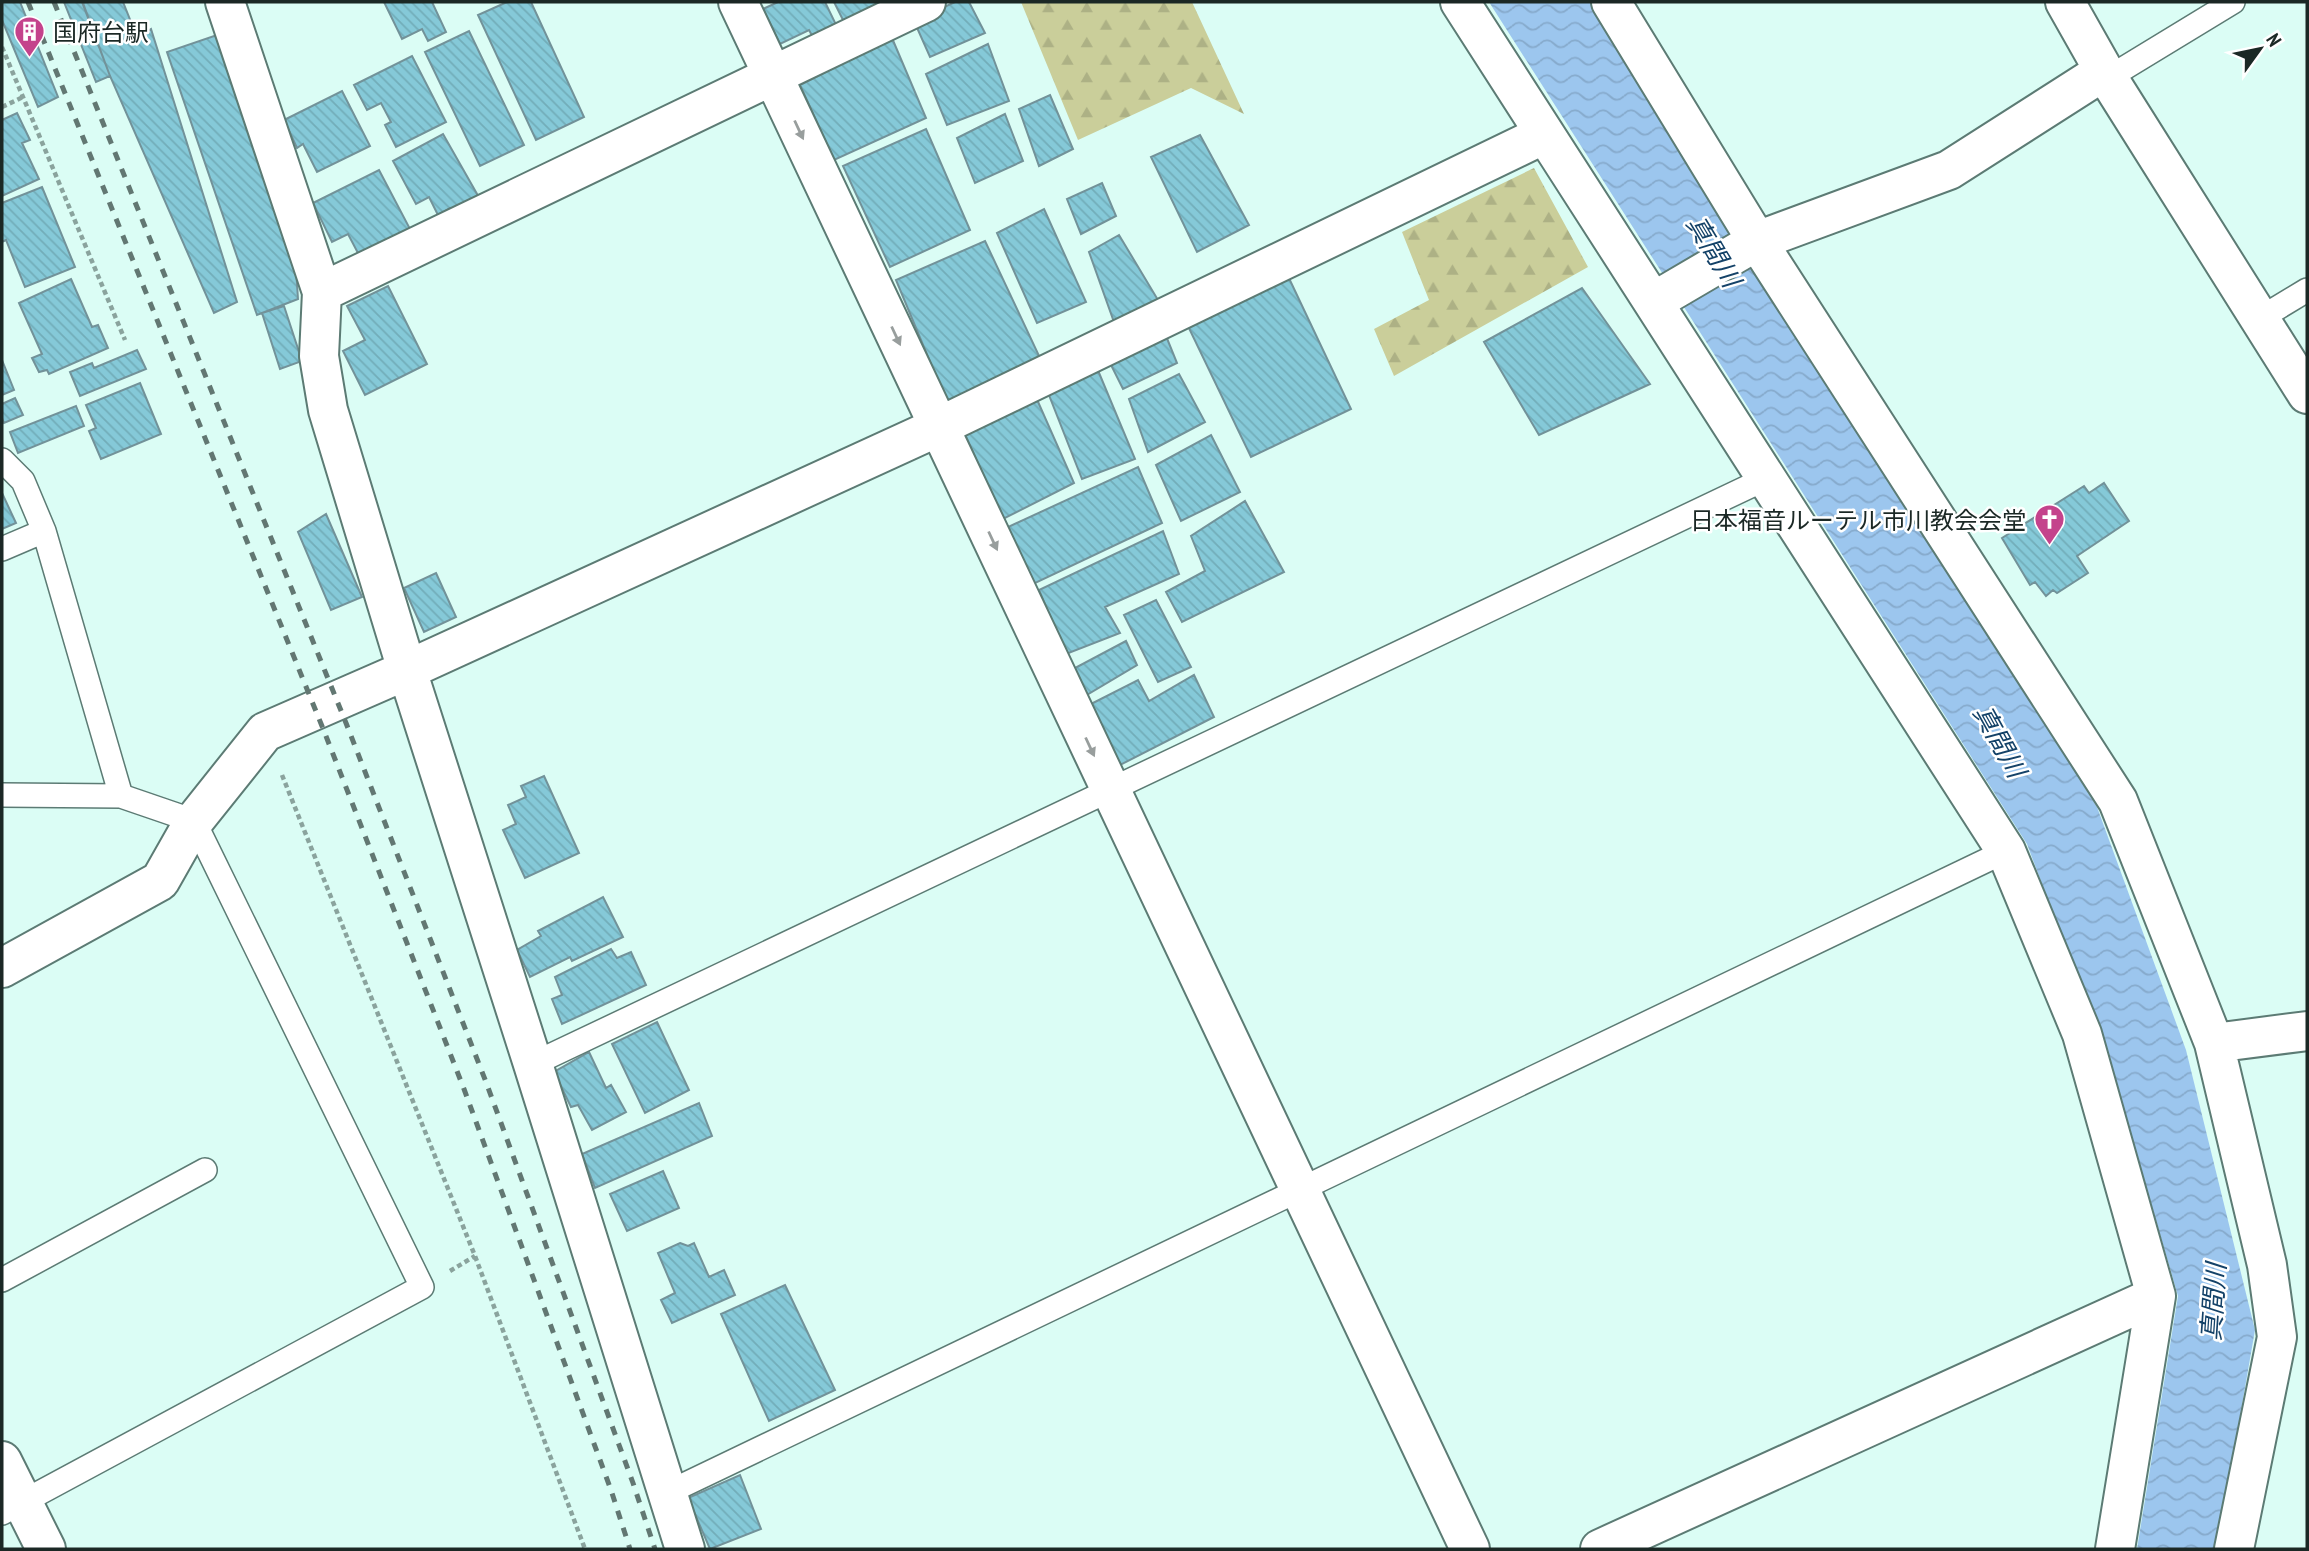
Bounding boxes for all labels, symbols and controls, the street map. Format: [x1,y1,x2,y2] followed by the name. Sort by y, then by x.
[2225,14,2295,84] north arrow
[13,15,47,59] building icon: 国府台駅
[53,17,149,48] place label: 国府台駅
[2261,29,2287,51] text: N
[793,120,805,140] one-way arrow
[1680,209,1750,295] water label: 真間川
[890,326,901,346] one-way arrow
[2032,503,2066,547] church icon: 日本福音ルーテル市川教会会堂
[1690,505,2026,536] place label: 日本福音ルーテル市川教会会堂
[988,531,999,552] one-way arrow
[1967,699,2035,786] water label: 真間川
[1085,737,1096,757] one-way arrow
[2194,1259,2232,1342] water label: 真間川

